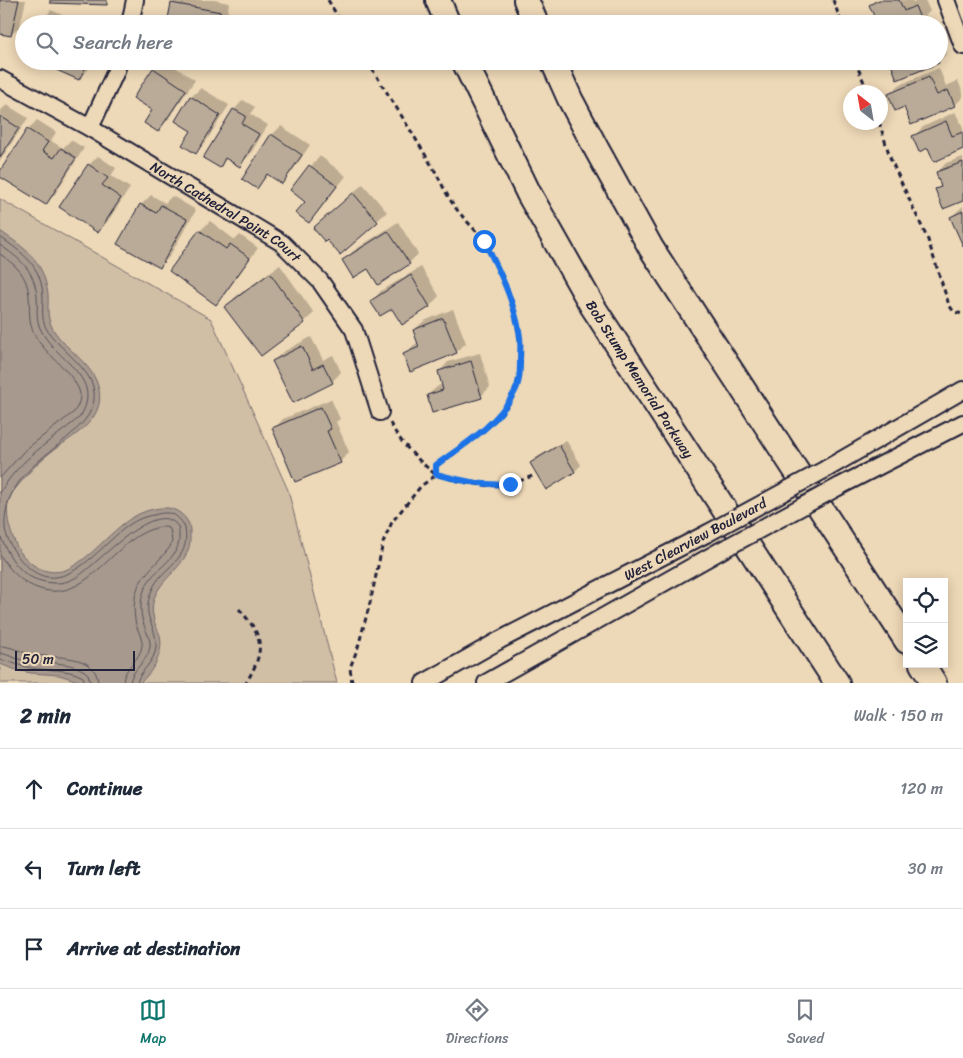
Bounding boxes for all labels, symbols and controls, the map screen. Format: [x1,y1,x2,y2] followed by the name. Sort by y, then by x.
[15,15,948,70] search box
[73,26,173,59] text: Search here
[33,29,61,57] icon: search
[843,85,888,130] north arrow
[145,155,308,270] street label: North Cathedral Point Court
[473,230,496,253] route start
[579,296,701,464] street label: Bob Stump Memorial Parkway
[499,473,522,496] route end
[619,490,773,588] street label: West Clearview Boulevard
[903,578,948,668] map controls
[903,578,948,623] button: locate
[903,623,948,668] button: layers
[22,647,54,672] text: 50 m
[15,648,135,671] scale bar
[20,697,71,735] text: 2 min
[854,701,943,730] text: Walk · 150 m
[67,772,143,805] text: Continue
[900,774,943,803] text: 120 m
[20,775,48,803] icon: ahead
[67,852,140,885] text: Turn left
[908,854,943,883] text: 30 m
[20,855,48,883] icon: left
[67,932,240,965] text: Arrive at destination
[20,935,48,963] icon: arrive
[139,996,167,1051] tab: Map
[446,996,508,1051] tab: Directions
[787,996,824,1051] tab: Saved

